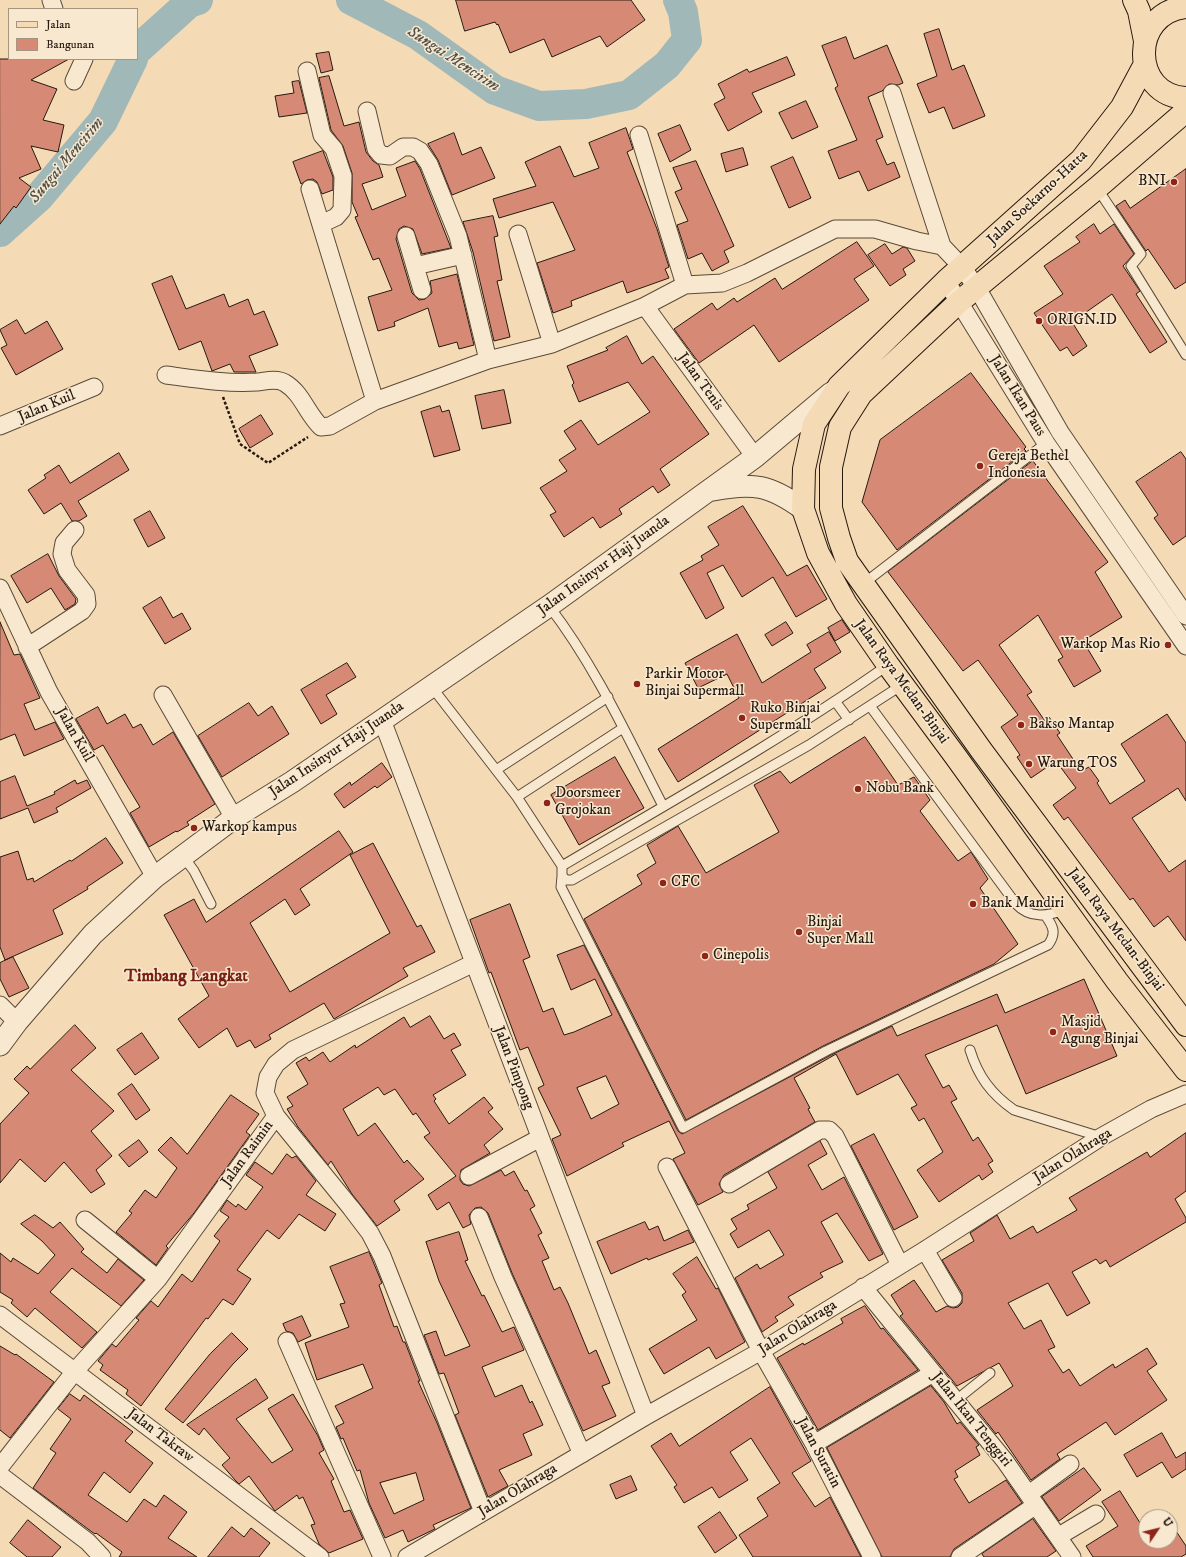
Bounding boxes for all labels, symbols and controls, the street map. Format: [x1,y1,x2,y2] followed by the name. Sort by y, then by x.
[8,8,138,60] legend
[46,17,71,32] text: Jalan
[403,23,503,97] water label: Sungai Mencirim
[46,37,94,52] text: Bangunan
[26,114,108,208] water label: Sungai Mencirim
[984,147,1092,249] street label: Jalan Soekarno-Hatta
[1138,173,1166,191] place label: BNI
[1169,177,1179,187] marker: BNI
[1047,312,1117,330] place label: ORIGN.ID
[1034,316,1044,326] marker: ORIGN.ID
[673,350,727,414] street label: Jalan Tenis
[985,352,1049,440] street label: Jalan Ikan Paus
[16,387,78,427] street label: Jalan Kuil
[988,448,1069,483] place label: Gereja Bethel Indonesia
[975,461,985,471] marker: Gereja Bethel Indonesia
[535,512,673,620] street label: Jalan Insinyur Haji Juanda
[850,616,952,748] street label: Jalan Raya Medan-Binjai
[1060,636,1160,654] place label: Warkop Mas Rio
[1163,640,1173,650] marker: Warkop Mas Rio
[645,666,744,701] place label: Parkir Motor Binjai Supermall
[632,679,642,689] marker: Parkir Motor Binjai Supermall
[266,698,408,802] street label: Jalan Insinyur Haji Juanda
[750,700,820,735] place label: Ruko Binjai Supermall
[51,705,97,765] street label: Jalan Kuil
[737,713,747,723] marker: Ruko Binjai Supermall
[1029,716,1114,734] place label: Bakso Mantap
[1016,720,1026,730] marker: Bakso Mantap
[1037,755,1117,773] place label: Warung TOS
[1024,759,1034,769] marker: Warung TOS
[866,780,934,798] place label: Nobu Bank
[853,784,863,794] marker: Nobu Bank
[555,785,621,820] place label: Doorsmeer Grojokan
[542,798,552,808] marker: Doorsmeer Grojokan
[202,819,297,837] place label: Warkop kampus
[189,823,199,833] marker: Warkop kampus
[1063,865,1167,995] street label: Jalan Raya Medan-Binjai
[671,874,700,892] place label: CFC
[658,878,668,888] marker: CFC
[981,895,1064,913] place label: Bank Mandiri
[968,899,978,909] marker: Bank Mandiri
[807,914,874,949] place label: Binjai Super Mall
[794,927,804,937] marker: Binjai Super Mall
[713,947,769,965] place label: Cinepolis
[700,951,710,961] marker: Cinepolis
[124,967,248,987] district label: Timbang Langkat
[1061,1014,1138,1049] place label: Masjid Agung Binjai
[489,1024,537,1112] street label: Jalan Pimpong
[1048,1027,1058,1037] marker: Masjid Agung Binjai
[218,1117,278,1191] street label: Jalan Raimin
[1031,1125,1115,1187] street label: Jalan Olahraga
[756,1297,840,1359] street label: Jalan Olahraga
[927,1369,1015,1471] street label: Jalan Ikan Tenggiri
[123,1405,197,1467] street label: Jalan Takraw
[792,1415,844,1491] street label: Jalan Suratin
[475,1460,561,1522] street label: Jalan Olahraga
[1138,1509,1178,1549] north arrow
[1159,1515,1175,1530] text: U

